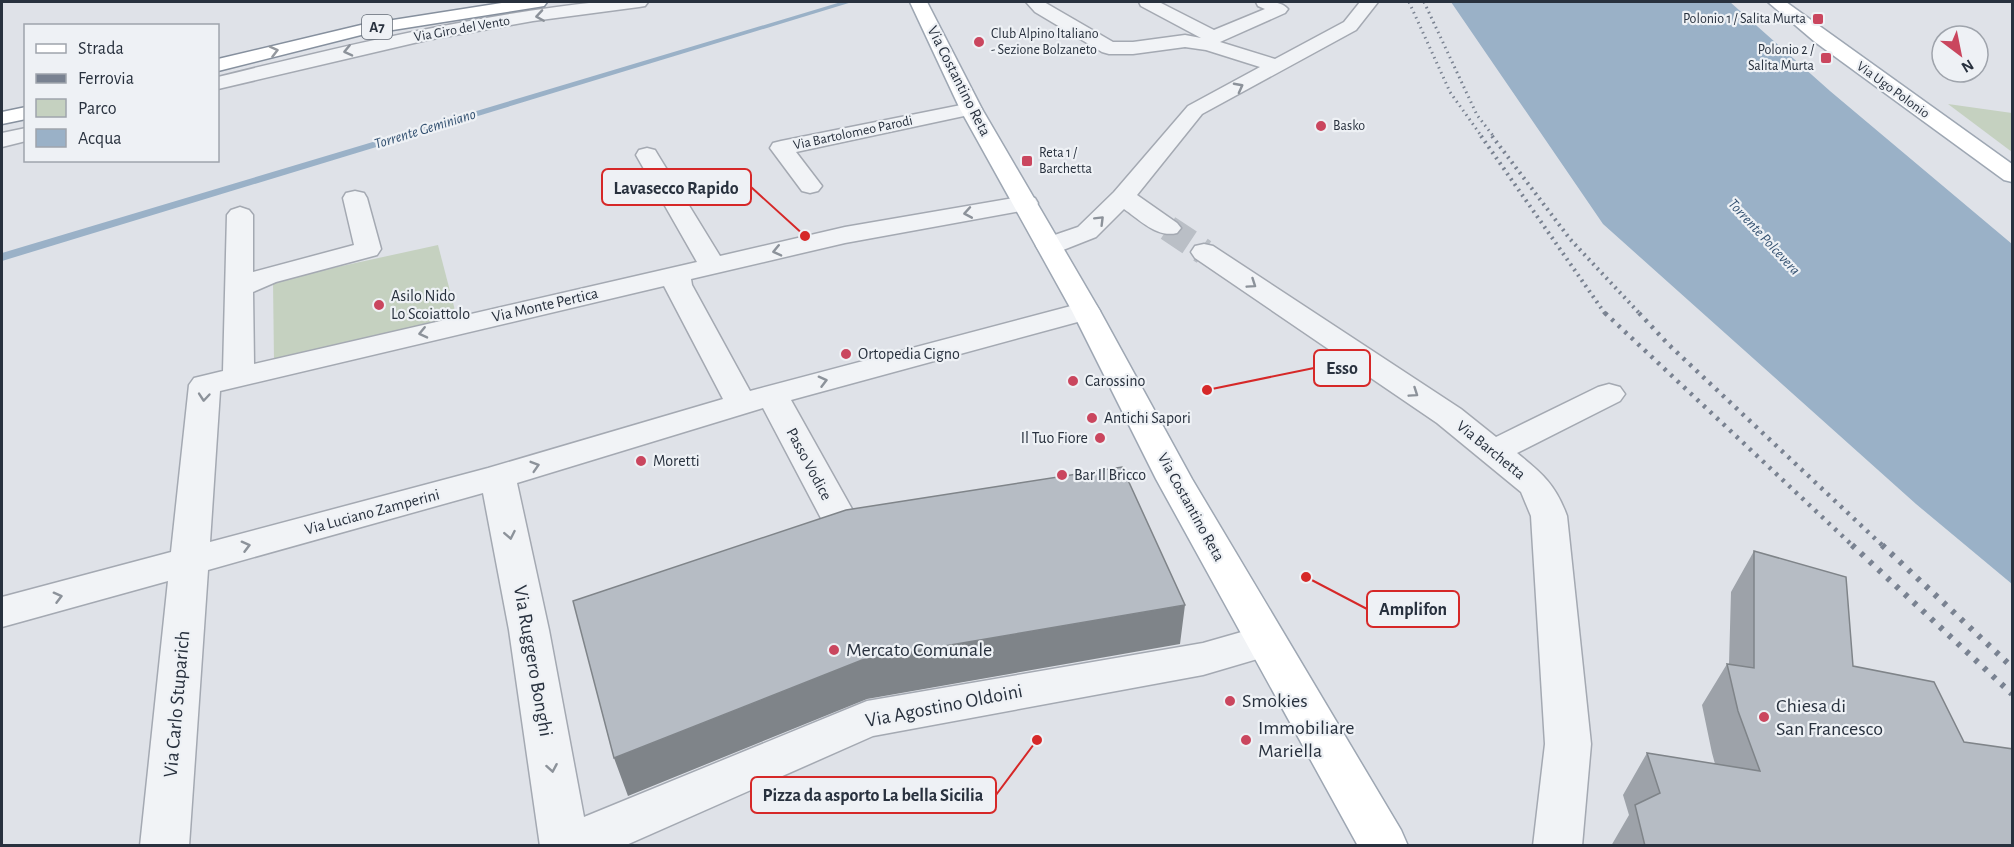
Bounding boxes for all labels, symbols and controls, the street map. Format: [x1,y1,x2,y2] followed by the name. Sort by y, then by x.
[535,9,544,21] one-way arrow
[1683,12,1807,26] place label: Polonio 1 / Salita Murta
[1811,12,1825,26] marker: Polonio 1 / Salita Murta
[413,14,511,44] street label: Via Giro del Vento
[362,15,392,39] road number: A7
[924,23,994,139] street label: Via Costantino Reta
[24,24,219,162] legend
[1930,24,1990,84] north arrow
[991,27,1099,57] place label: Club Alpino Italiano - Sezione Bolzaneto
[972,35,986,49] marker: Club Alpino Italiano - Sezione Bolzaneto
[78,40,124,58] text: Strada
[1748,43,1815,73] place label: Polonio 2 / Salita Murta
[343,44,353,57] one-way arrow
[269,45,279,58] one-way arrow
[1819,51,1833,65] marker: Polonio 2 / Salita Murta
[1958,56,1976,76] text: N
[1854,59,1932,121] street label: Via Ugo Polonio
[78,70,134,88] text: Ferrovia
[1232,83,1243,94] one-way arrow
[78,100,117,118] text: Parco
[372,106,478,152] water label: Torrente Geminiano
[792,113,914,153] street label: Via Bartolomeo Parodi
[1314,119,1328,133] marker: Basko
[1333,119,1365,133] place label: Basko
[78,130,122,148] text: Acqua
[1039,146,1092,176] place label: Reta 1 / Barchetta
[1020,154,1034,168] marker: Reta 1 / Barchetta
[602,169,751,205] callout: Lavasecco Rapido
[613,180,739,198] text: Lavasecco Rapido
[1725,196,1803,278] water label: Torrente Polcevera
[963,207,973,219] one-way arrow
[1092,216,1103,227] one-way arrow
[772,243,782,256] one-way arrow
[1245,277,1256,288] one-way arrow
[490,285,600,325] street label: Via Monte Pertica
[391,288,470,322] place label: Asilo Nido Lo Scoiattolo
[372,298,386,312] marker: Asilo Nido Lo Scoiattolo
[419,326,429,339] one-way arrow
[858,346,960,362] place label: Ortopedia Cigno
[839,347,853,361] marker: Ortopedia Cigno
[1314,350,1370,386] callout: Esso
[1326,360,1358,378] text: Esso
[1085,373,1146,389] place label: Carossino
[1066,374,1080,388] marker: Carossino
[818,376,828,389] one-way arrow
[1407,386,1418,397] one-way arrow
[198,393,211,402] one-way arrow
[1104,410,1191,426] place label: Antichi Sapori
[1085,411,1099,425] marker: Antichi Sapori
[1454,418,1528,482] street label: Via Barchetta
[783,425,835,503] street label: Passo Vodice
[1021,430,1088,446] place label: Il Tuo Fiore
[1093,431,1107,445] marker: Il Tuo Fiore
[1155,450,1227,564] street label: Via Costantino Reta
[653,453,700,469] place label: Moretti
[634,454,648,468] marker: Moretti
[529,461,540,473] one-way arrow
[1074,467,1146,483] place label: Bar Il Bricco
[1055,468,1069,482] marker: Bar Il Bricco
[303,486,441,538] street label: Via Luciano Zamperini
[502,529,515,539] one-way arrow
[241,541,251,554] one-way arrow
[510,584,556,738] street label: Via Ruggero Bonghi
[1367,591,1459,627] callout: Amplifon
[52,592,63,604] one-way arrow
[1379,601,1447,619] text: Amplifon
[161,630,193,778] street label: Via Carlo Stuparich
[846,640,992,660] place label: Mercato Comunale
[827,643,841,657] marker: Mercato Comunale
[864,681,1024,731] street label: Via Agostino Oldoini
[1242,691,1308,711] place label: Smokies
[1223,694,1237,708] marker: Smokies
[1776,696,1883,739] place label: Chiesa di San Francesco
[1757,710,1771,724] marker: Chiesa di San Francesco
[1258,718,1354,761] place label: Immobiliare Mariella
[1239,733,1253,747] marker: Immobiliare Mariella
[545,762,558,772] one-way arrow
[751,777,996,813] callout: Pizza da asporto La bella Sicilia
[763,787,984,805] text: Pizza da asporto La bella Sicilia

